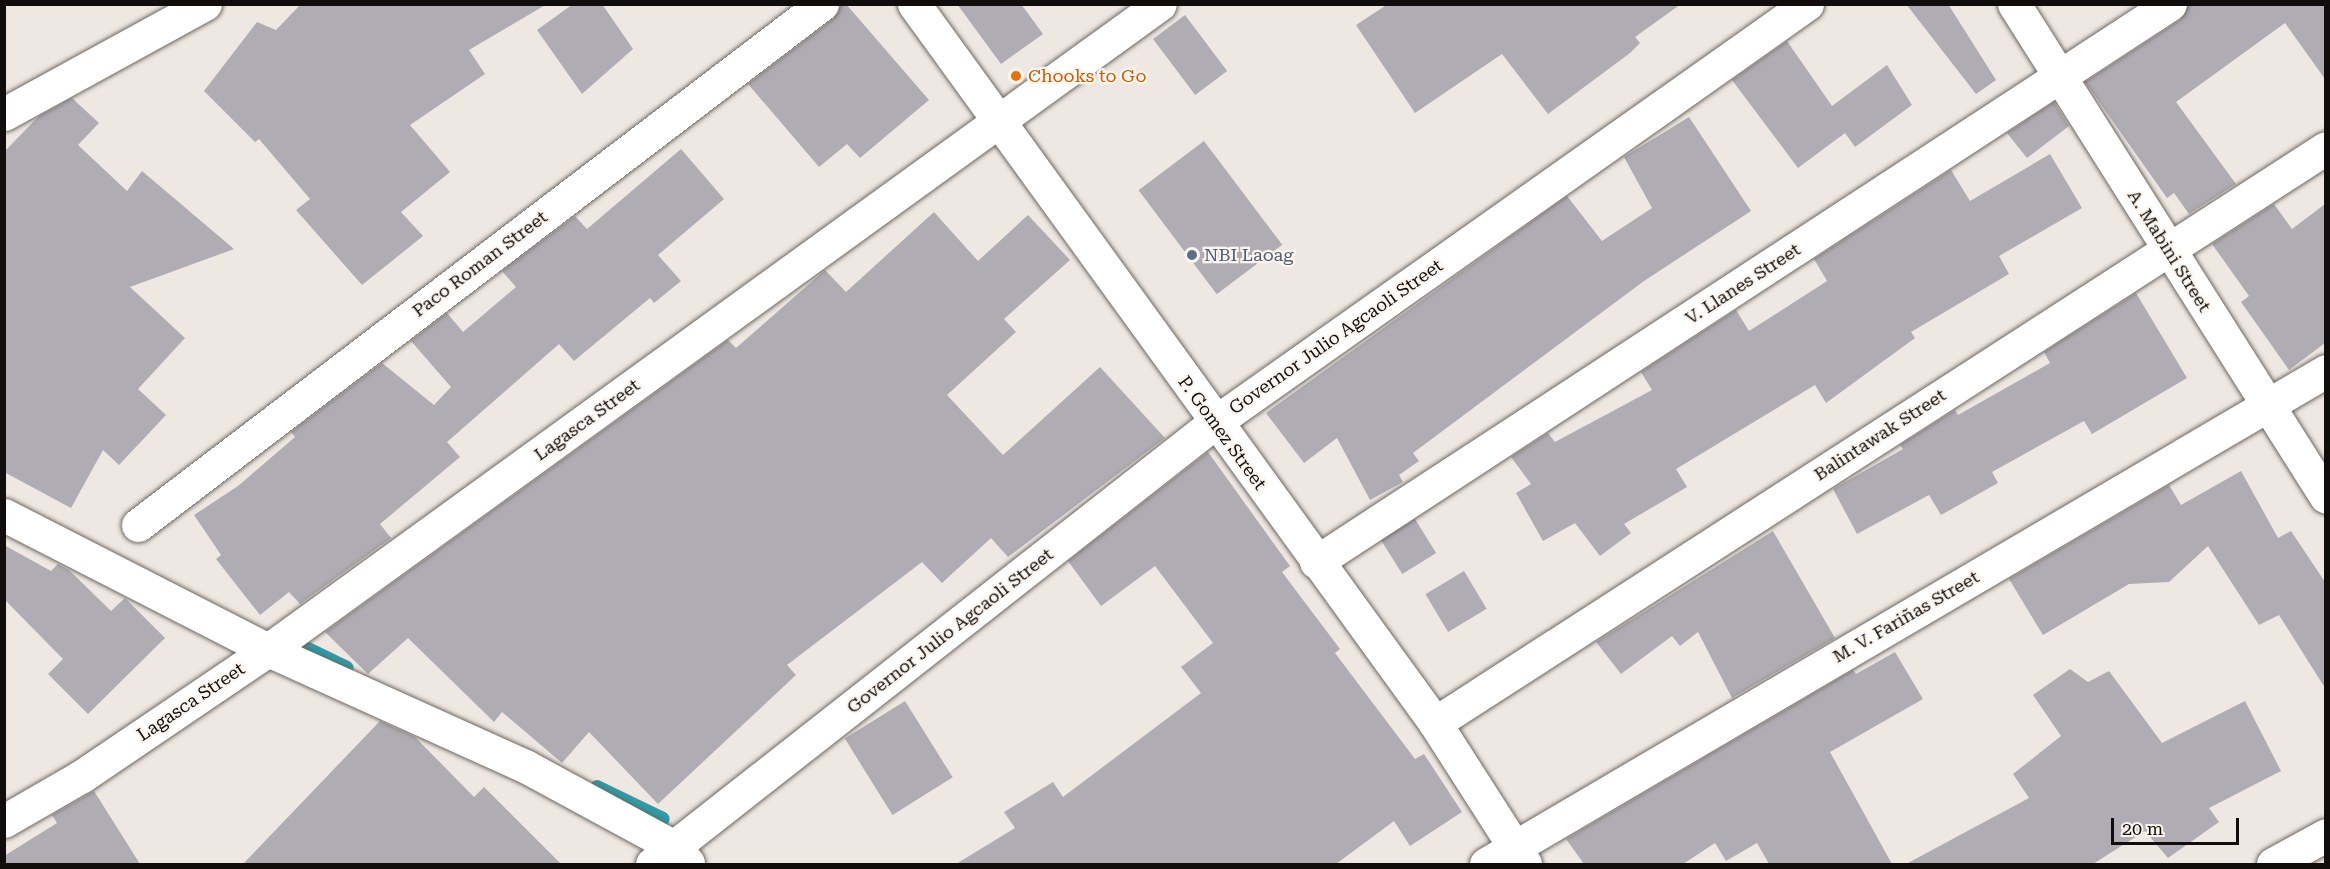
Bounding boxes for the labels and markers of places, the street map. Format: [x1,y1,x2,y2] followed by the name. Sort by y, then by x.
[1028,65,1147,87] place label: Chooks to Go
[1009,69,1023,83] marker: Chooks to Go
[1204,244,1293,266] place label: NBI Laoag
[1185,248,1199,262] marker: NBI Laoag

